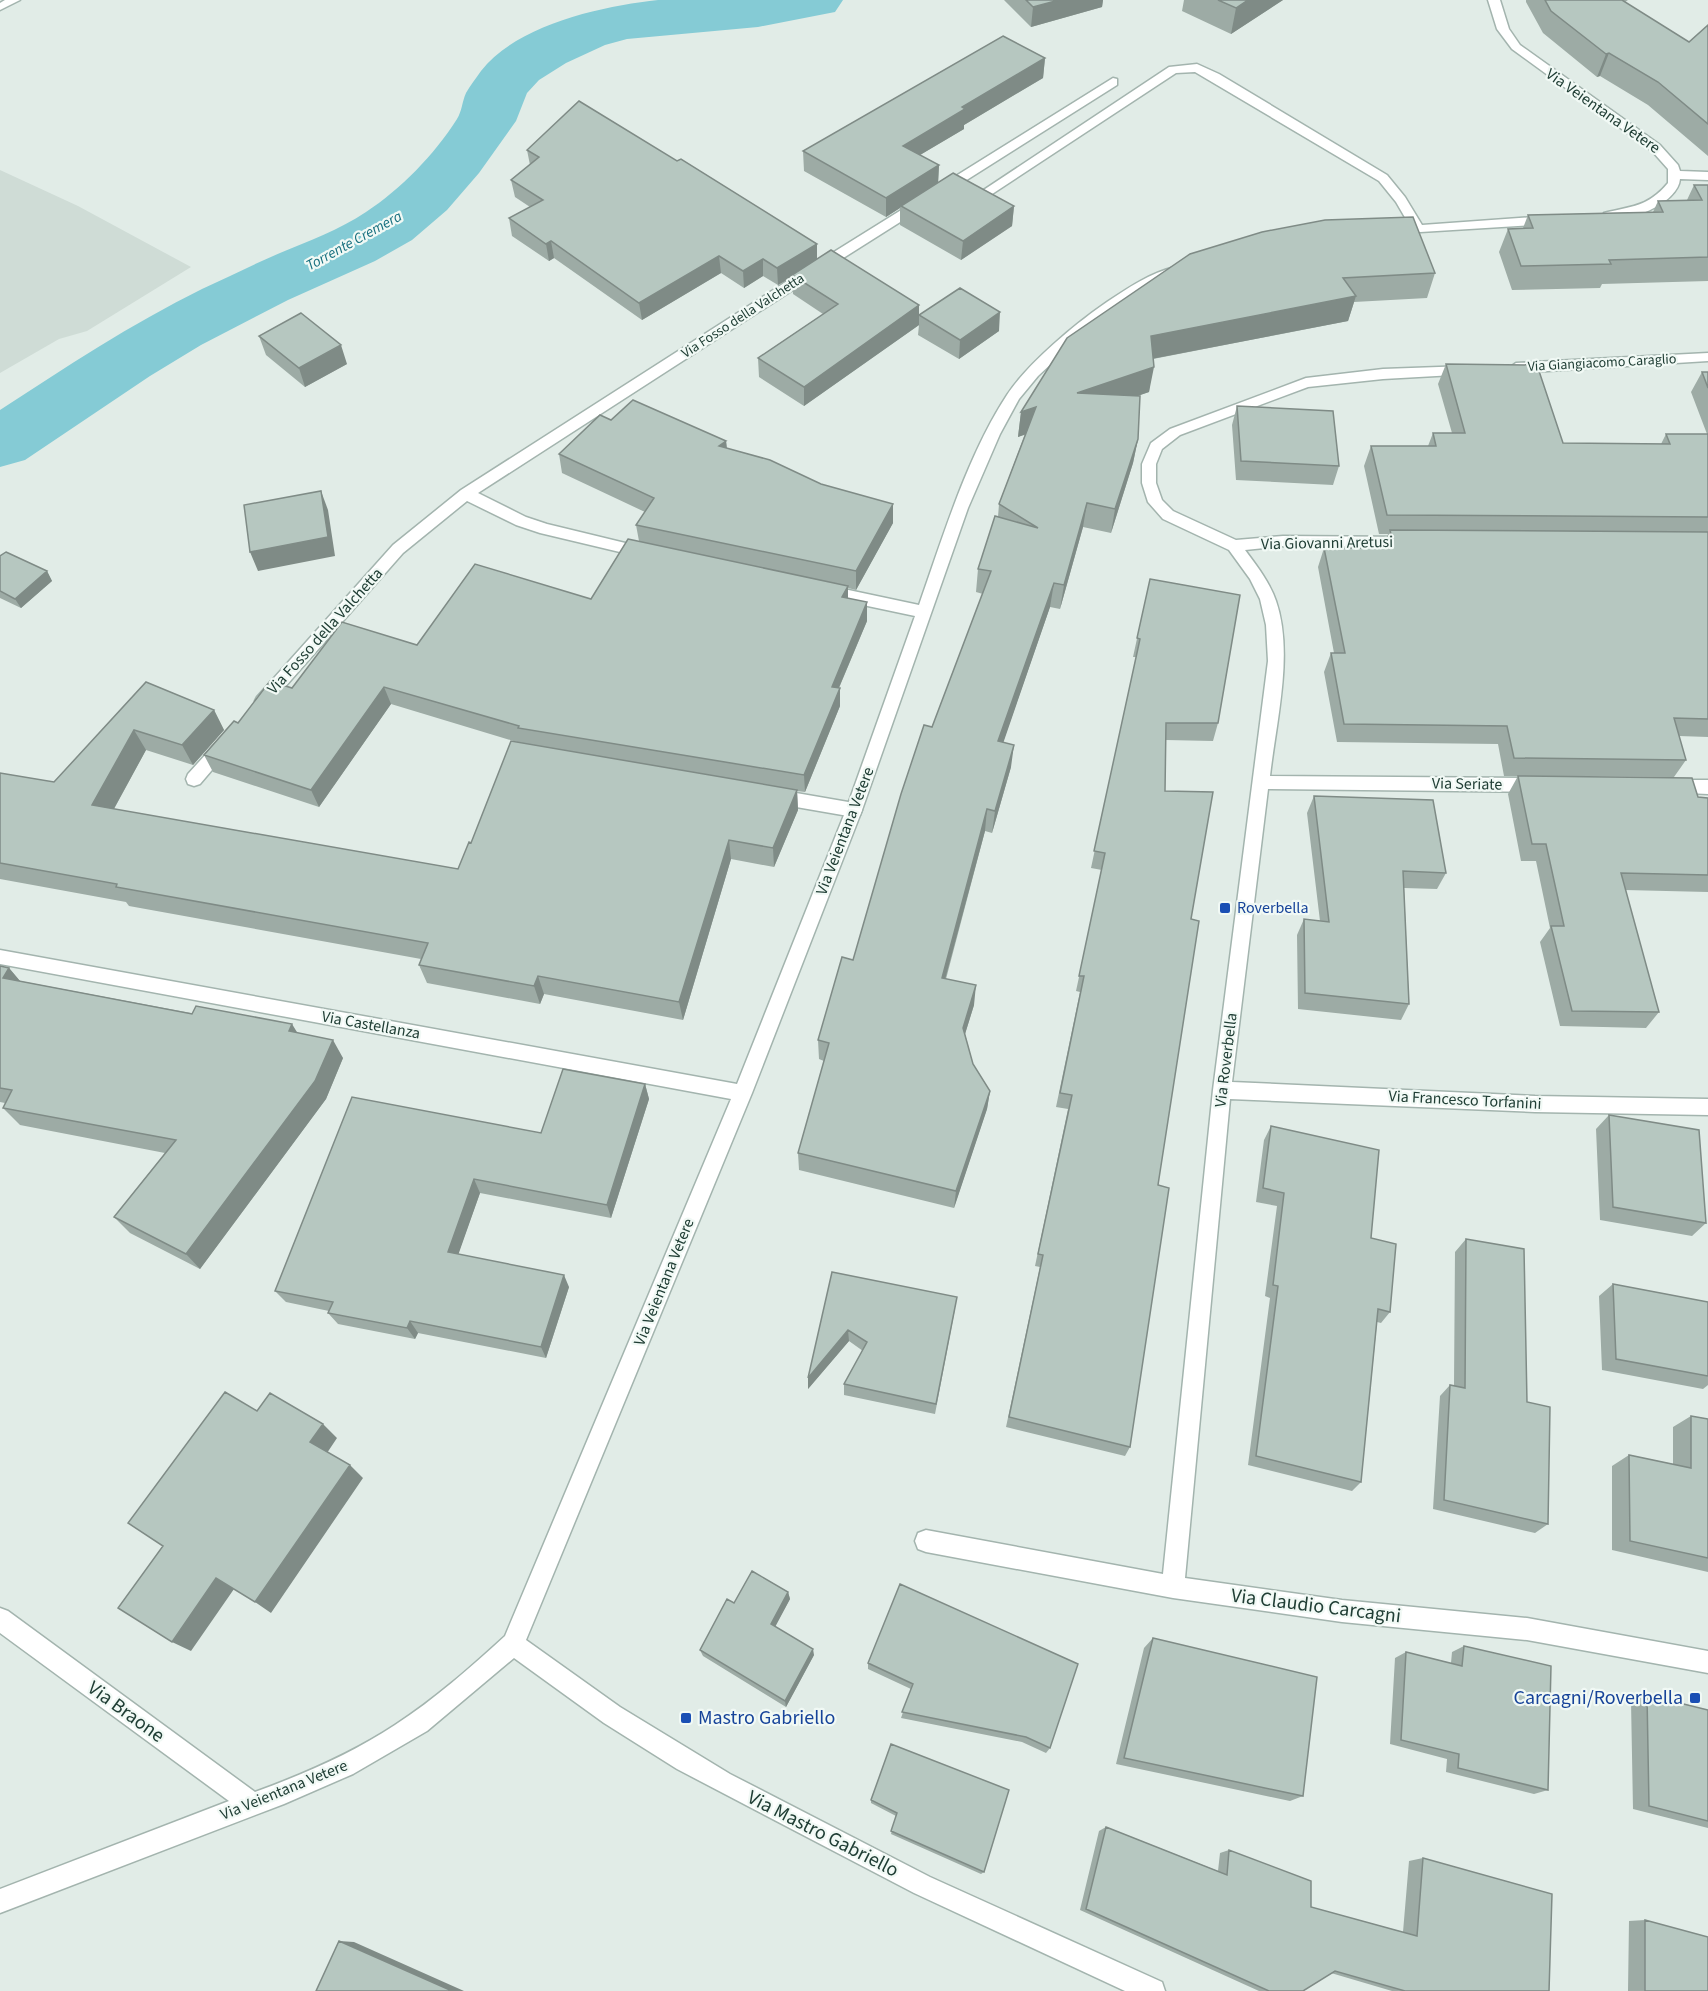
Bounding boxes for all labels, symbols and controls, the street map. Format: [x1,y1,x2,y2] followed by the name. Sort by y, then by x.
[1541,63,1665,159] street label: Via Veientana Vetere
[302,206,406,276] water label: Torrente Cremera
[678,269,808,363] street label: Via Fosso della Valchetta
[1527,349,1677,377] street label: Via Giangiacomo Caraglio
[1261,531,1393,555] street label: Via Giovanni Aretusi
[262,563,388,699] street label: Via Fosso della Valchetta
[810,764,880,898] street label: Via Veientana Vetere
[1432,772,1502,796] street label: Via Seriate
[1237,897,1308,919] place label: Roverbella
[1218,901,1232,915] marker: Roverbella
[320,1006,422,1044] street label: Via Castellanza
[1209,1012,1243,1108] street label: Via Roverbella
[1388,1085,1542,1115] street label: Via Francesco Torfanini
[628,1215,700,1349] street label: Via Veientana Vetere
[1230,1582,1402,1630] street label: Via Claudio Carcagni
[82,1674,170,1750] street label: Via Braone
[1513,1684,1683,1712] place label: Carcagni/Roverbella
[1688,1691,1702,1705] marker: Carcagni/Roverbella
[698,1704,835,1732] place label: Mastro Gabriello
[679,1711,693,1725] marker: Mastro Gabriello
[217,1754,351,1826] street label: Via Veientana Vetere
[742,1784,904,1884] street label: Via Mastro Gabriello

